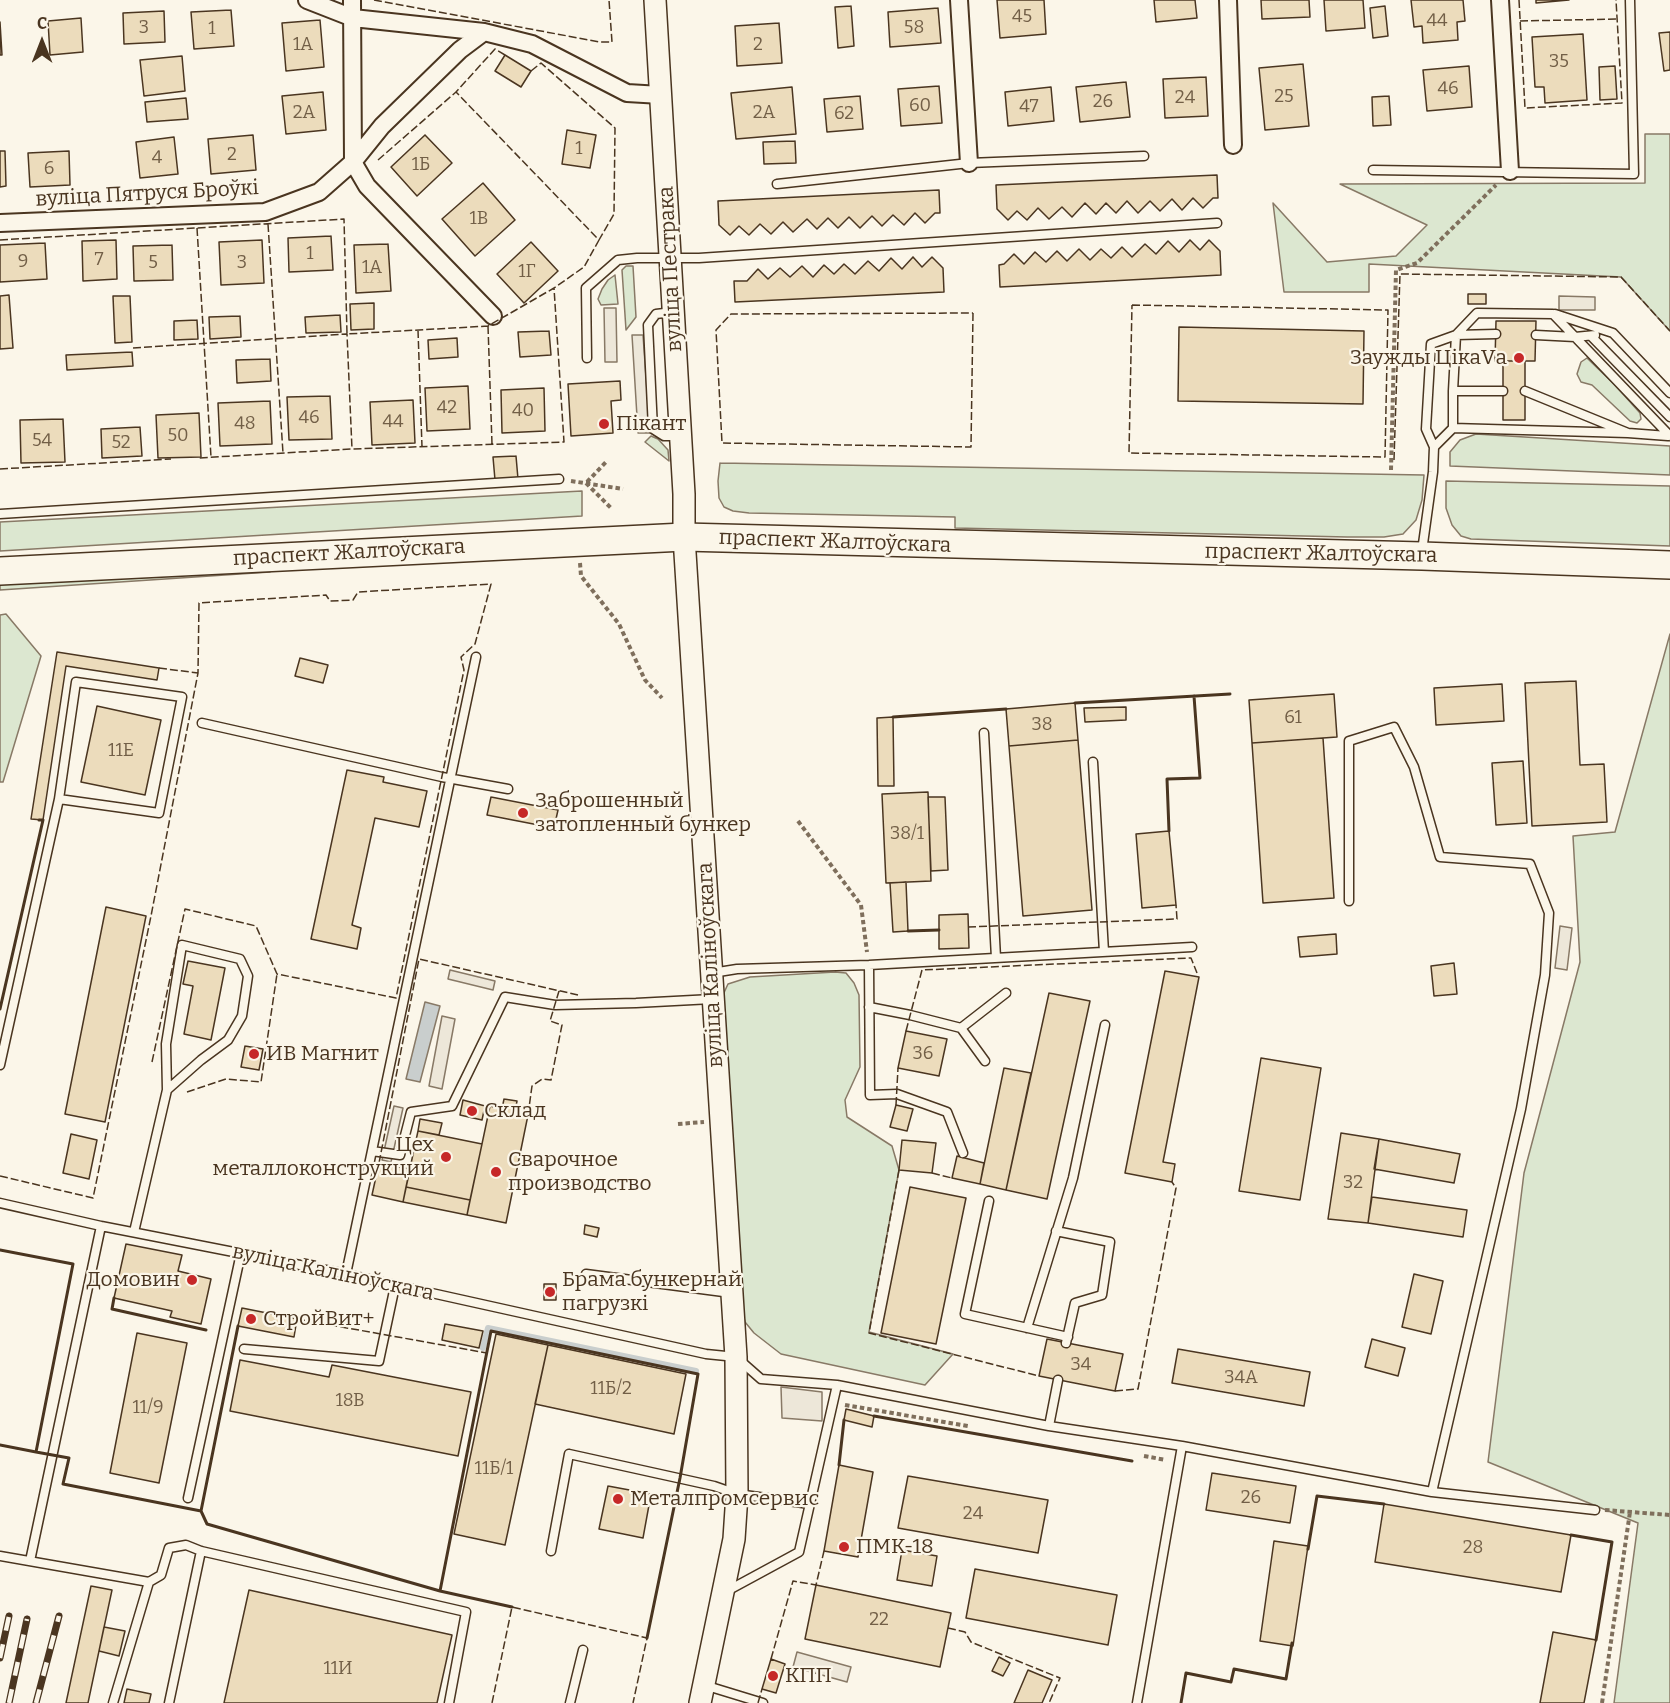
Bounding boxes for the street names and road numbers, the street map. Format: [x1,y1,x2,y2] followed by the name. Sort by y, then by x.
[35,176,259,212] street label: вуліца Пятруся Броўкі
[654,185,688,353] street label: вуліца Пестрака
[718,525,952,559] street label: праспект Жалтоўскага
[232,534,466,572] street label: праспект Жалтоўскага
[1204,539,1438,569] street label: праспект Жалтоўскага
[693,862,729,1068] street label: вуліца Каліноўскага
[230,1239,436,1307] street label: вуліца Каліноўскага

